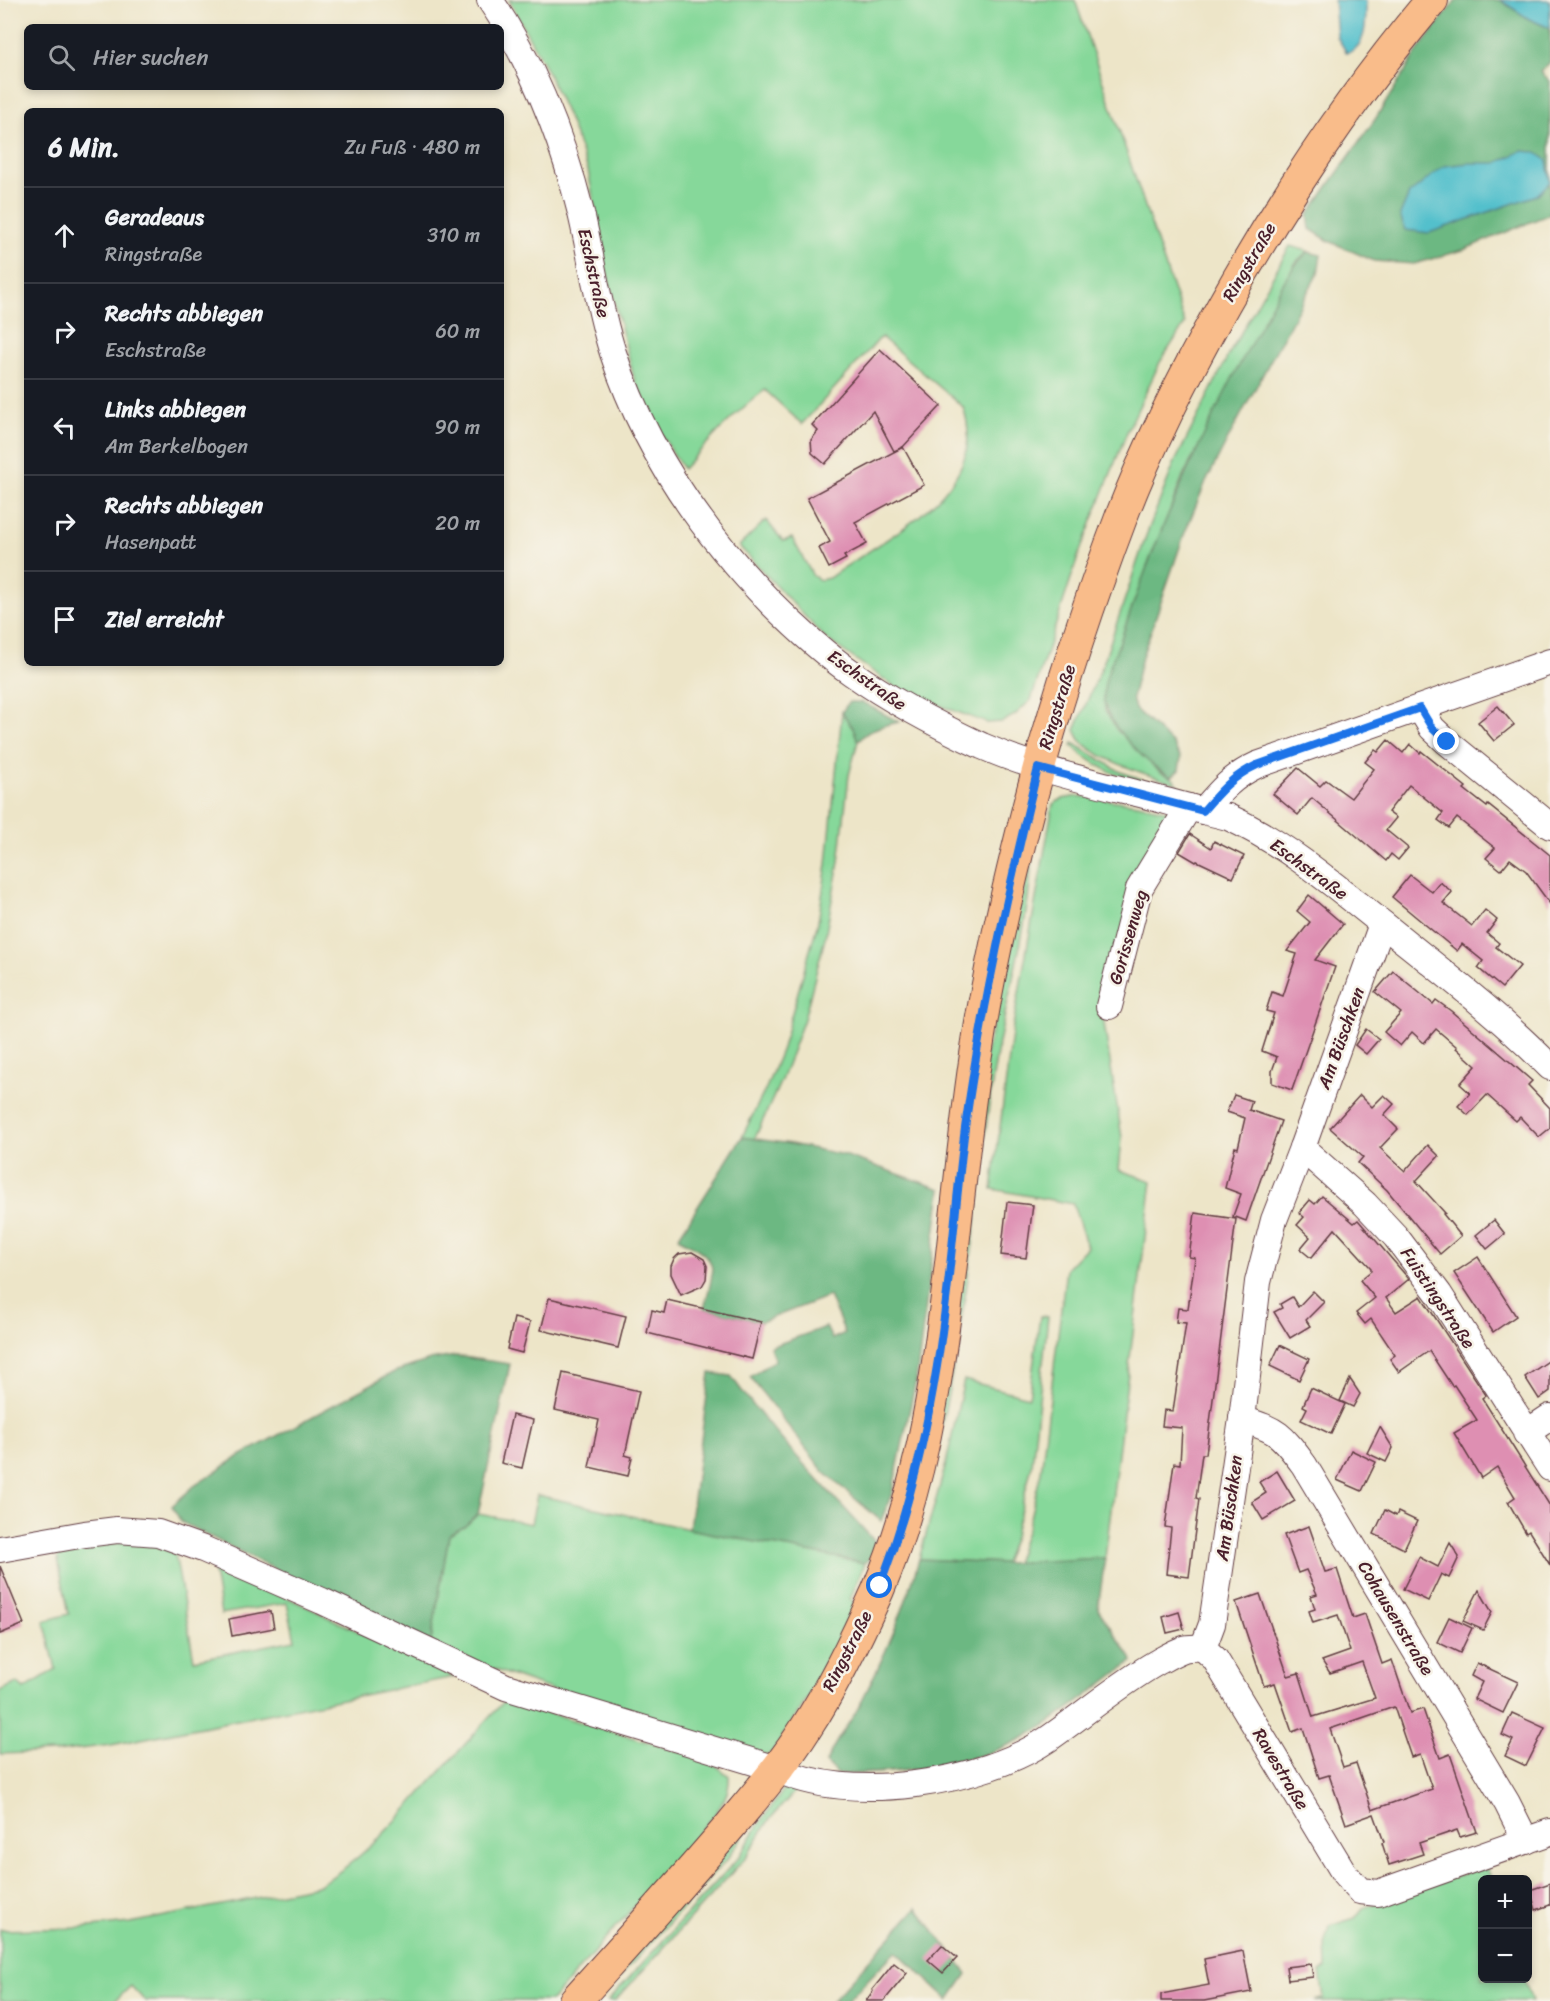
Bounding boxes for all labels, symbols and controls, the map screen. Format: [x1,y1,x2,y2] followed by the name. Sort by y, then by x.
[24,24,504,90] search box
[93,38,208,77] text: Hier suchen
[45,41,78,74] icon: search
[48,124,120,170] text: 6 Min.
[344,130,480,165] text: Zu Fuß · 480 m
[105,198,204,237] text: Geradeaus
[1213,216,1285,308] street label: Ringstraße
[427,218,480,253] text: 310 m
[48,219,81,252] icon: ahead
[568,225,620,321] street label: Eschstraße
[105,237,202,272] text: Ringstraße
[105,294,263,333] text: Rechts abbiegen
[435,314,480,349] text: 60 m
[48,315,81,348] icon: right
[105,333,206,368] text: Eschstraße
[105,390,246,429] text: Links abbiegen
[435,410,480,445] text: 90 m
[48,411,81,444] icon: left
[105,429,248,464] text: Am Berkelbogen
[105,486,263,525] text: Rechts abbiegen
[435,506,480,541] text: 20 m
[48,507,81,540] icon: right
[105,525,197,560] text: Hasenpatt
[105,600,224,639] text: Ziel erreicht
[48,603,81,636] icon: arrive
[821,641,913,719] street label: Eschstraße
[1029,660,1085,753] street label: Ringstraße
[1433,728,1459,754] route end
[1263,829,1355,909] street label: Eschstraße
[1099,886,1157,988] street label: Gorissenweg
[1307,982,1374,1095] street label: Am Büschken
[1392,1240,1484,1356] street label: Fuistingstraße
[1206,1453,1252,1564] street label: Am Büschken
[1349,1554,1443,1682] street label: Cohausenstraße
[866,1572,892,1598] route start
[813,1604,881,1697] street label: Ringstraße
[1244,1722,1318,1816] street label: Ravestraße
[1478,1875,1532,1983] map controls
[1478,1875,1532,1929] button: +
[1478,1929,1532,1983] button: −

